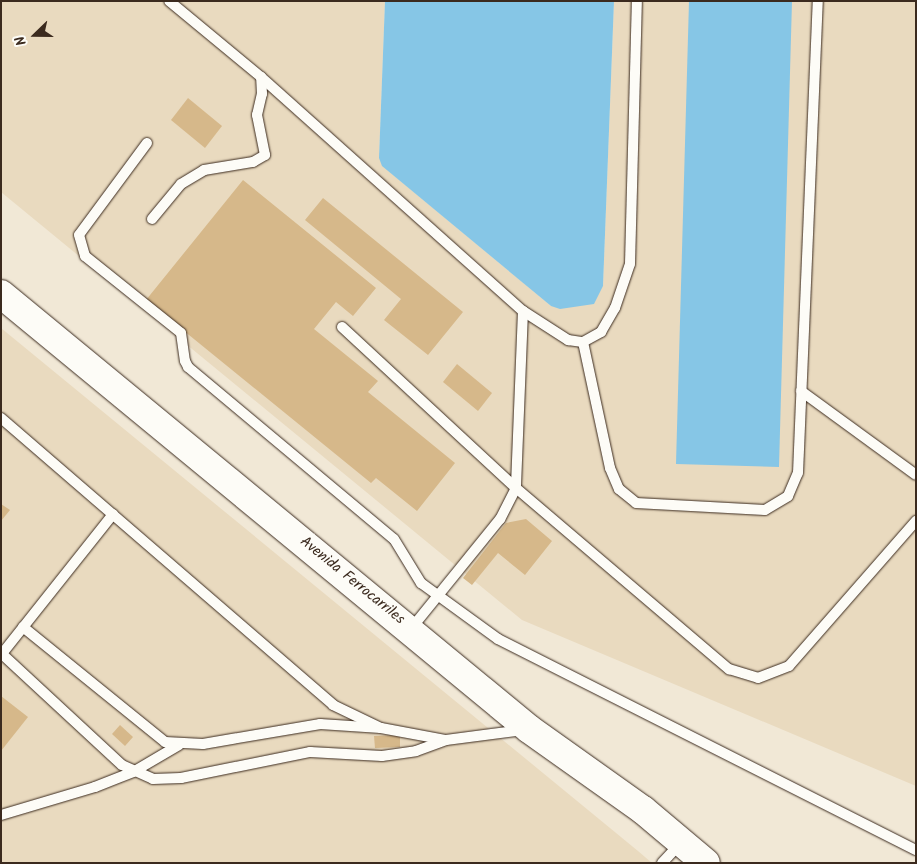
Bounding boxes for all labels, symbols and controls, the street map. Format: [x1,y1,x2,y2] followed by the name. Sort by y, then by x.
[10,10,60,60] north arrow
[9,32,33,49] text: N
[296,533,408,629] street label: Avenida Ferrocarriles

